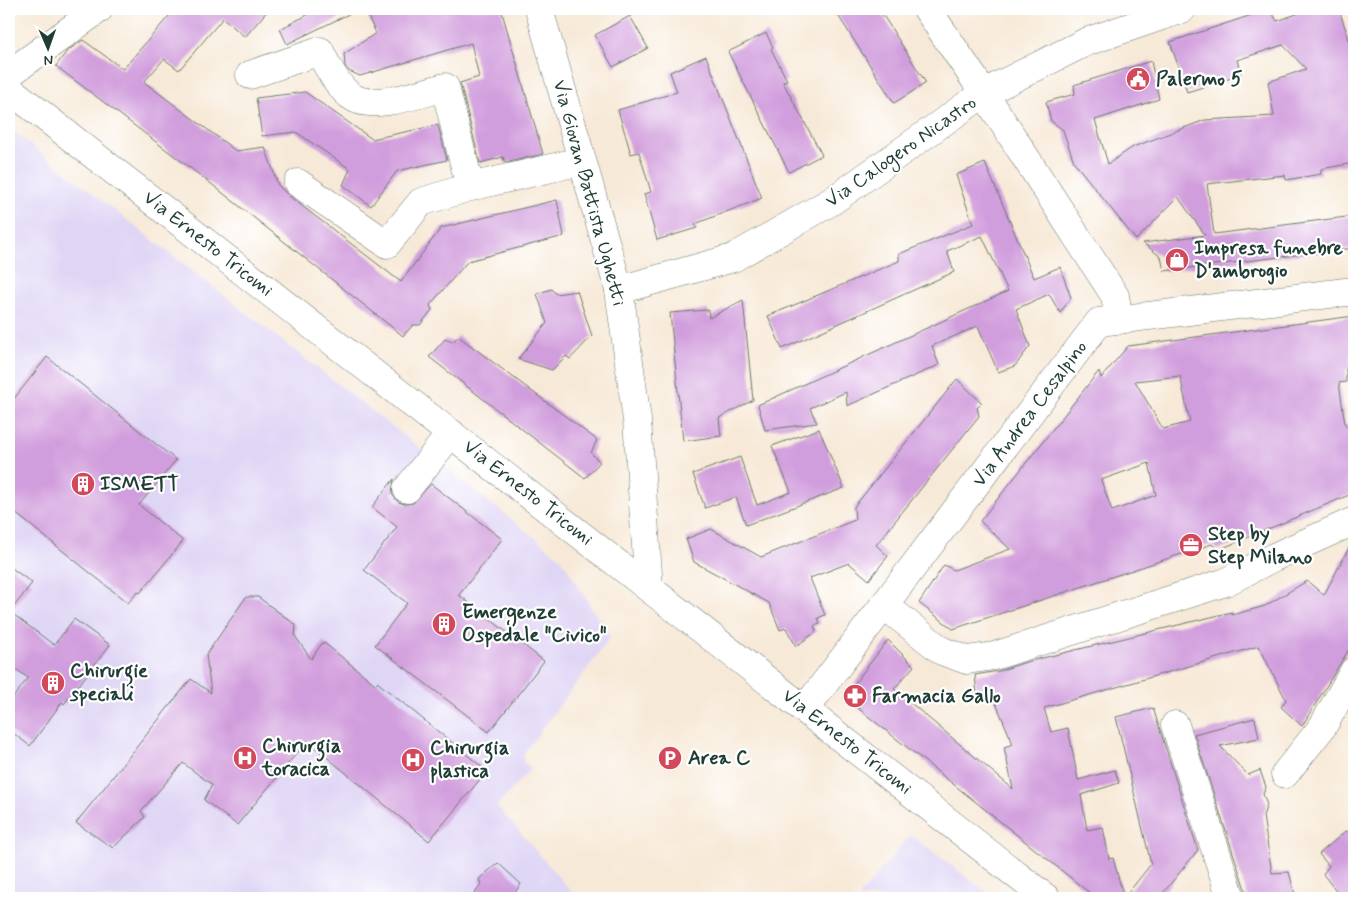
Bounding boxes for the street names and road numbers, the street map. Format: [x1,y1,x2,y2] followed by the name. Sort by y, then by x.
[546,77,632,309] street label: Via Giovan Battista Ughetti
[820,90,983,215] street label: Via Calogero Nicastro
[137,185,279,303] street label: Via Ernesto Tricomi
[966,335,1094,493] street label: Via Andrea Cesalpino
[457,434,599,552] street label: Via Ernesto Tricomi
[776,683,918,801] street label: Via Ernesto Tricomi

